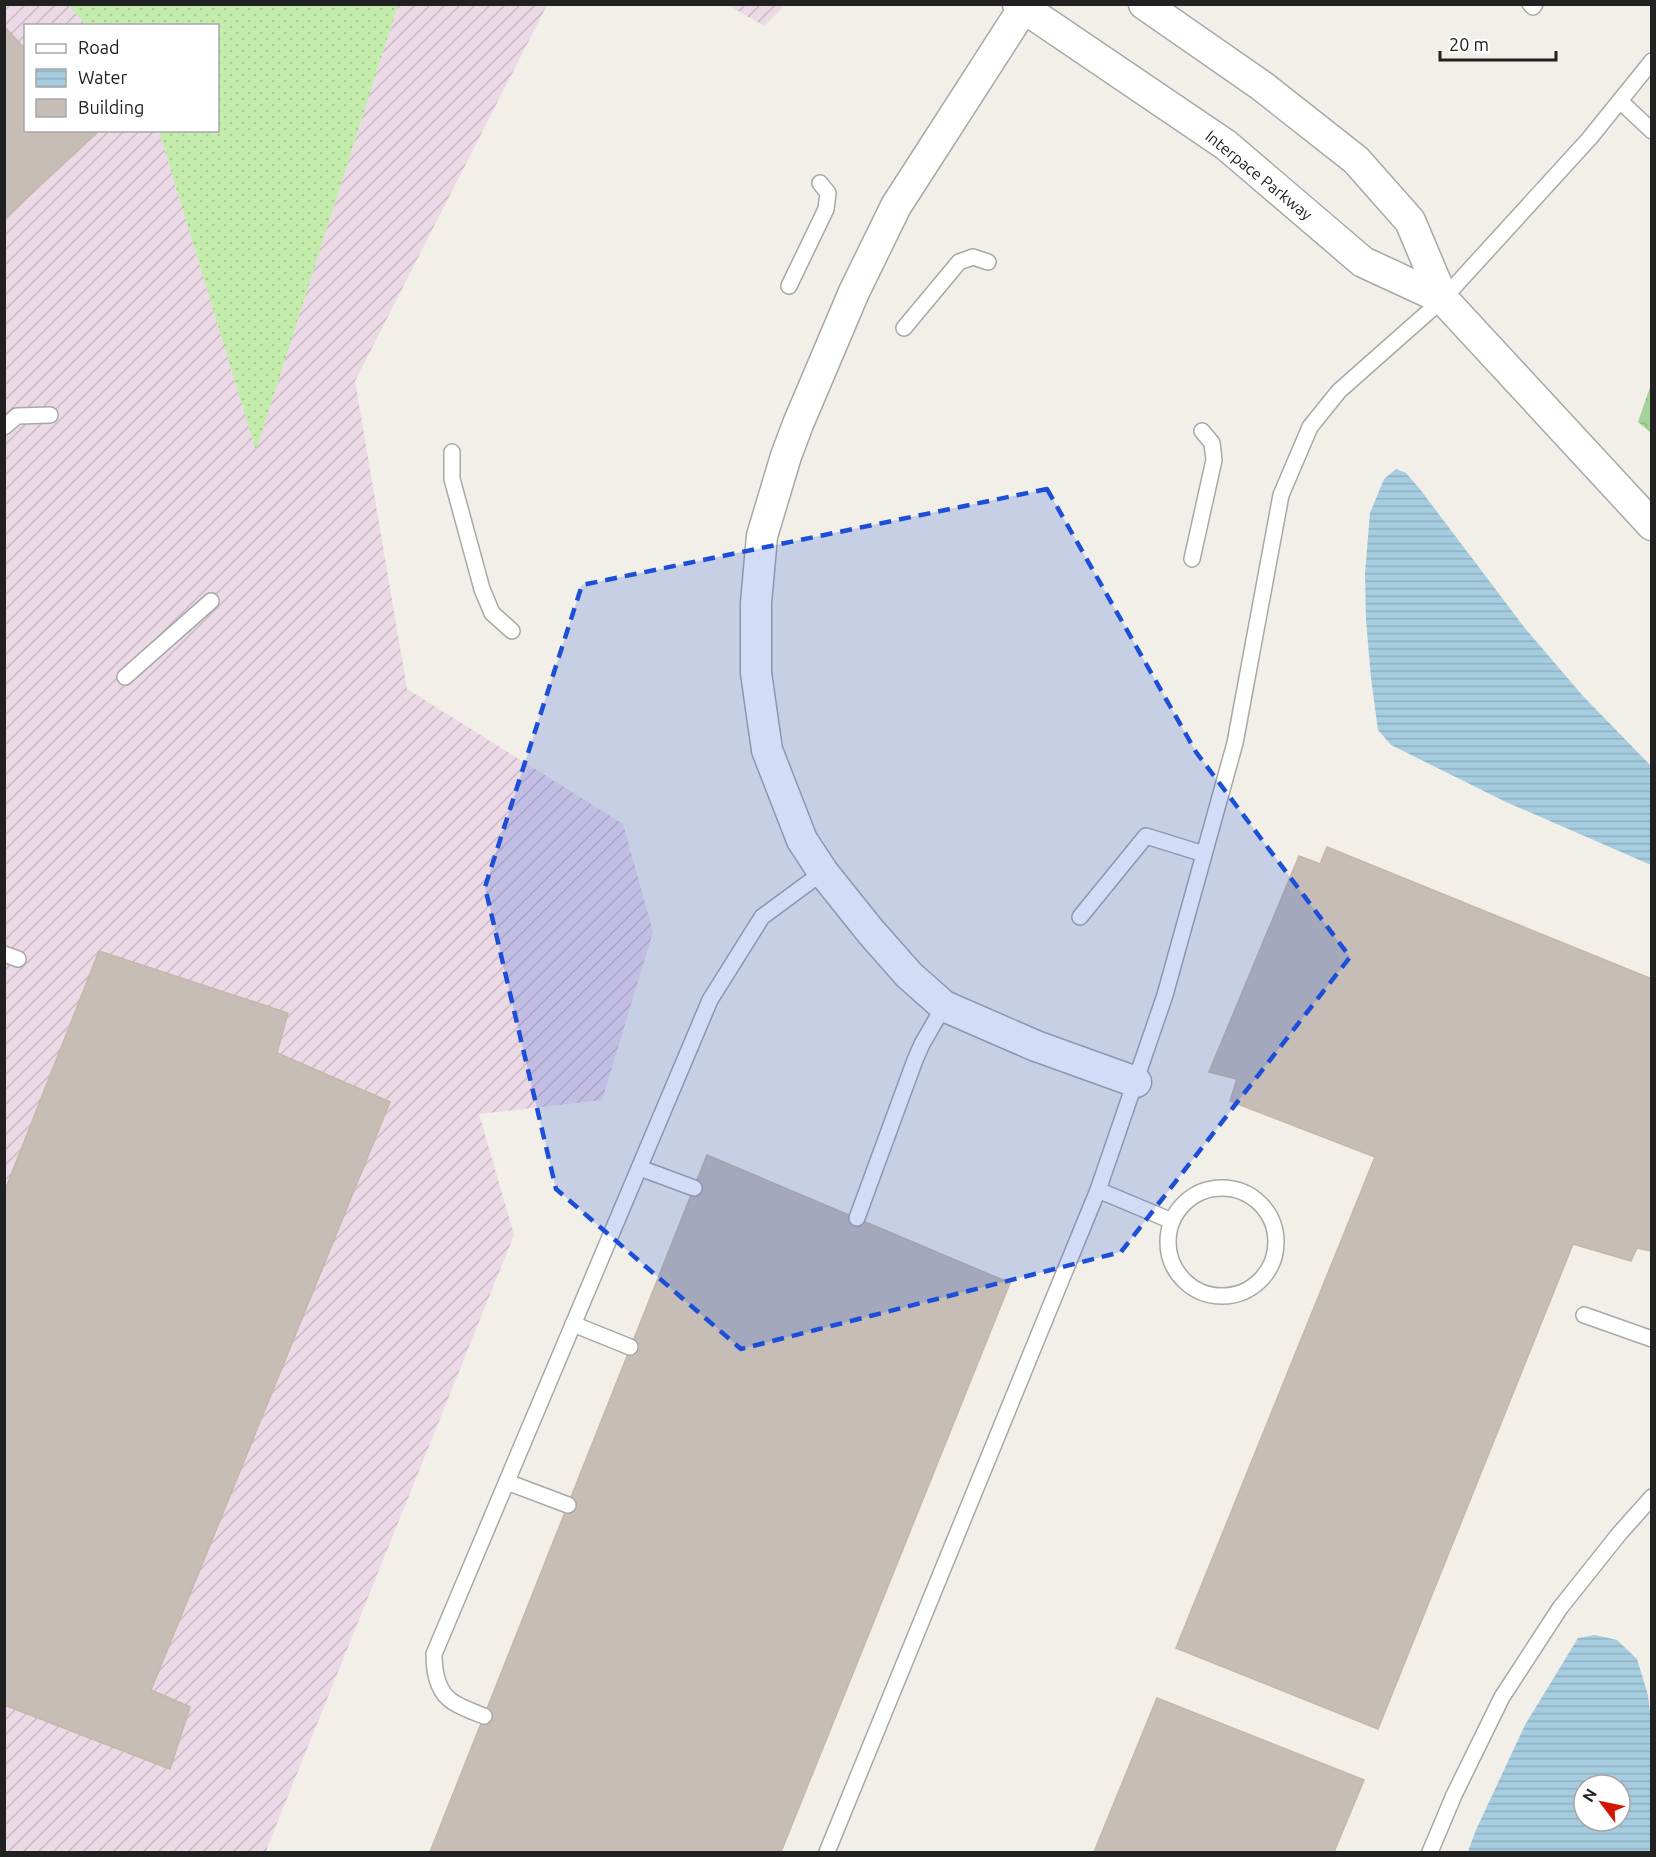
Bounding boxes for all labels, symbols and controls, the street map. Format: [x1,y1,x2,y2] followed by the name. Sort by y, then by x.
[24,24,219,132] legend
[1440,24,1556,62] scale bar
[1449,34,1489,54] text: 20 m
[78,37,120,57] text: Road
[78,67,128,87] text: Water
[78,97,144,117] text: Building
[1202,126,1316,224] street label: Interpace Parkway
[1572,1773,1632,1833] north arrow
[1578,1785,1600,1805] text: N

